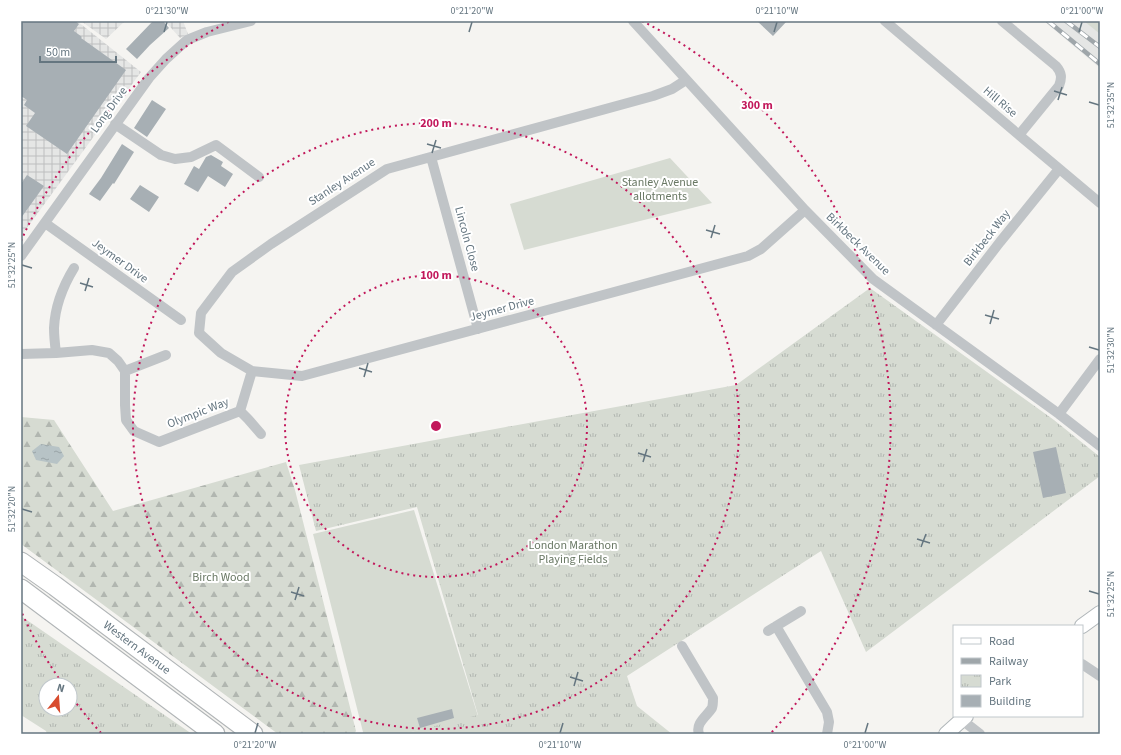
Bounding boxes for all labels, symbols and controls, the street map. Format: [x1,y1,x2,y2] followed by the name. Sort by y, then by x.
[146,4,189,18] text: 0°21'30"W
[451,4,494,18] text: 0°21'20"W
[756,4,799,18] text: 0°21'10"W
[1061,4,1104,18] text: 0°21'00"W
[40,38,116,64] scale bar
[46,44,70,61] text: 50 m
[1104,82,1118,128] text: 51°32'35"N
[86,83,132,137] street label: Long Drive
[979,83,1021,121] street label: Hill Rise
[741,97,773,114] text: 300 m
[420,115,452,132] text: 200 m
[305,154,379,210] street label: Stanley Avenue
[622,174,698,205] park label: Stanley Avenue allotments
[450,205,484,273] street label: Lincoln Close
[960,206,1015,270] street label: Birkbeck Way
[822,209,894,279] street label: Birkbeck Avenue
[88,235,152,287] street label: Jeymer Drive
[5,242,19,288] text: 51°32'25"N
[420,267,452,284] text: 100 m
[468,292,536,326] street label: Jeymer Drive
[1104,327,1118,373] text: 51°32'30"N
[165,393,232,433] street label: Olympic Way
[429,419,443,433] centre of rings
[5,486,19,532] text: 51°32'20"N
[528,537,618,568] park label: London Marathon Playing Fields
[192,569,250,586] park label: Birch Wood
[1104,571,1118,617] text: 51°32'25"N
[100,616,174,678] street label: Western Avenue
[953,625,1083,717] legend
[989,633,1015,650] text: Road
[989,653,1028,670] text: Railway
[989,673,1011,690] text: Park
[38,677,78,717] north arrow
[55,680,66,696] text: N
[989,693,1031,710] text: Building
[234,738,277,752] text: 0°21'20"W
[539,738,582,752] text: 0°21'10"W
[844,738,887,752] text: 0°21'00"W

